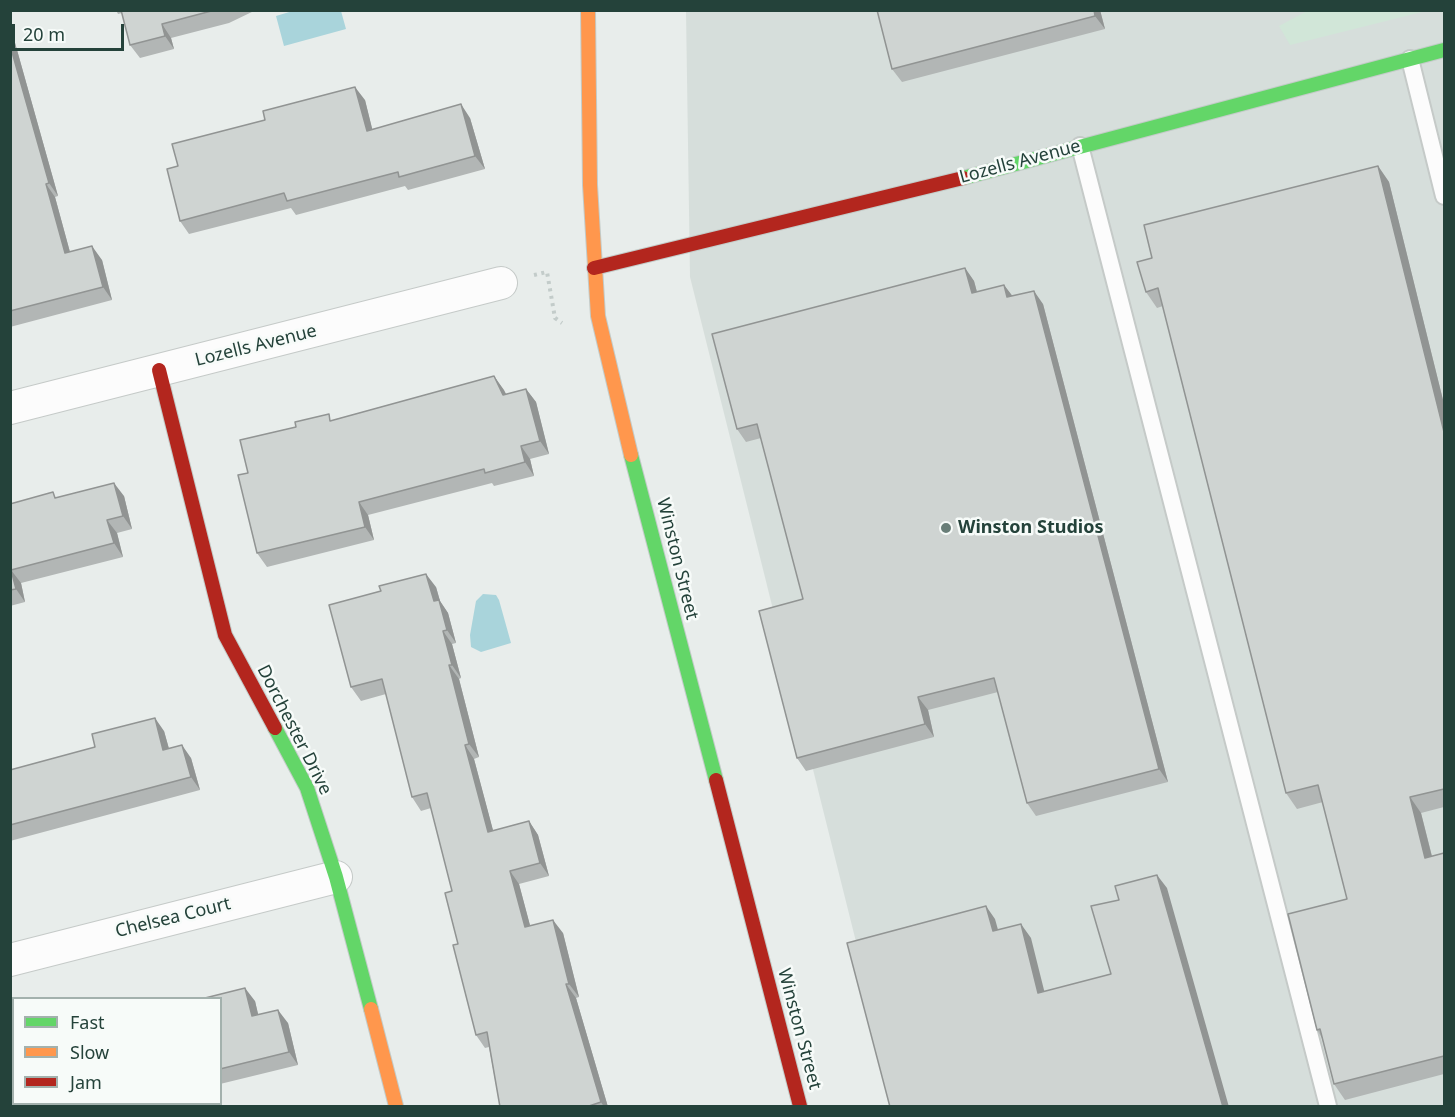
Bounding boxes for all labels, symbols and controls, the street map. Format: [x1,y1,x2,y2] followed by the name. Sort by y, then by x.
[15,12,128,50] scale bar
[23,22,65,46] text: 20 m
[957,135,1083,189] street label: Lozells Avenue
[193,320,319,372] street label: Lozells Avenue
[651,496,703,622] street label: Winston Street
[958,517,1103,539] place label: Winston Studios
[939,521,953,535] marker: Winston Studios
[252,661,336,799] street label: Dorchester Drive
[113,893,233,943] street label: Chelsea Court
[772,966,826,1092] street label: Winston Street
[12,997,222,1105] legend
[70,1010,105,1034] text: Fast
[70,1040,109,1064] text: Slow
[70,1070,102,1094] text: Jam

